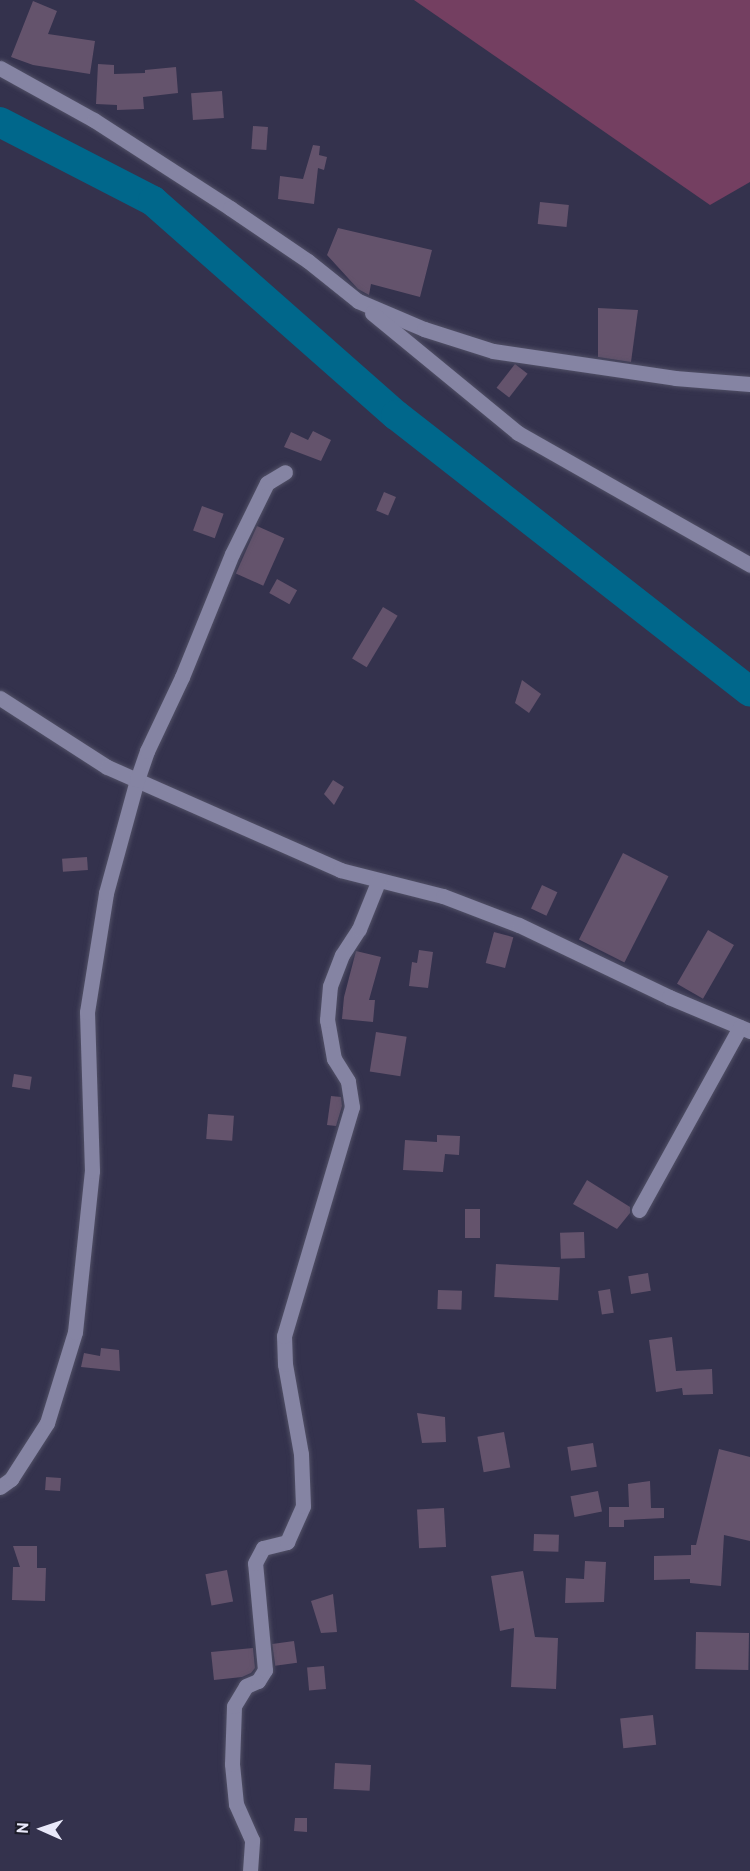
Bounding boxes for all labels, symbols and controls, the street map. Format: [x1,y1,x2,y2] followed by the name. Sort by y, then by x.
[12,1799,72,1859] north arrow
[14,1822,34,1834] text: N

